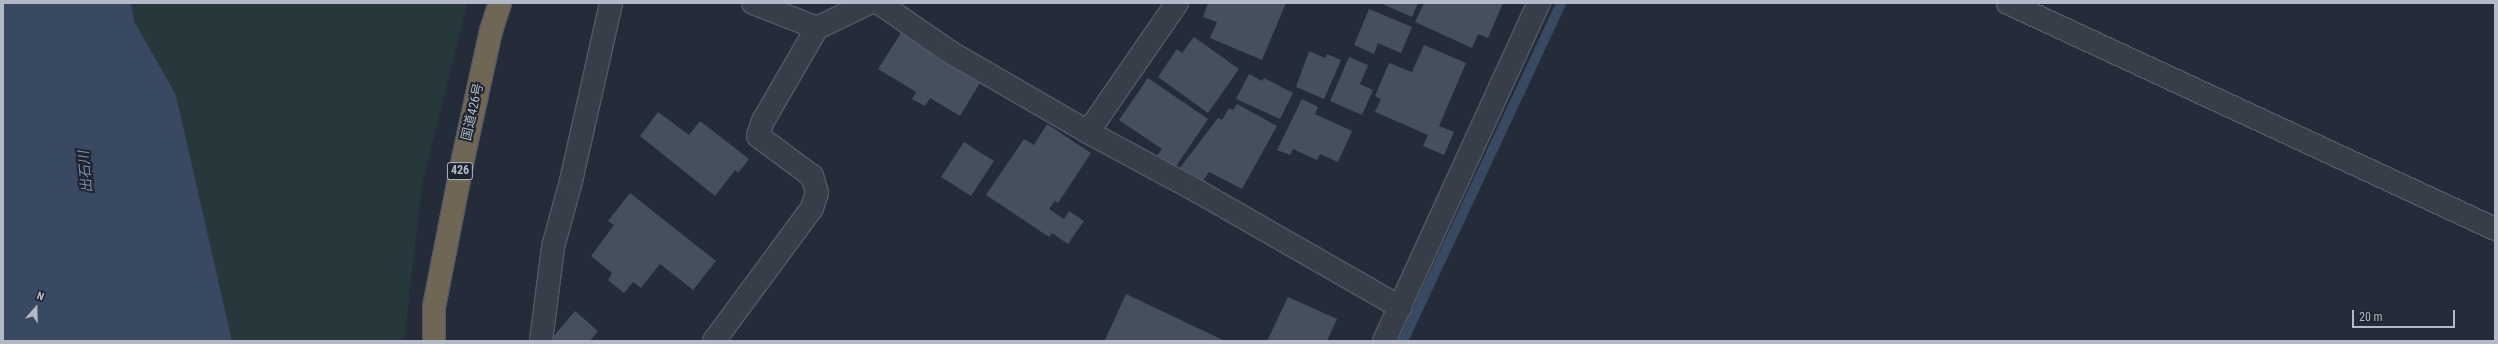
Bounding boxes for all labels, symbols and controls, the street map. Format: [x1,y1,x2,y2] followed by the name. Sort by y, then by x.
[459,82,487,142] street label: 国道426号
[75,150,95,194] water label: 出石川
[446,161,474,181] road number: 426
[16,288,56,328] north arrow
[35,289,46,304] text: N
[2354,302,2457,328] scale bar
[2359,310,2383,324] text: 20 m

